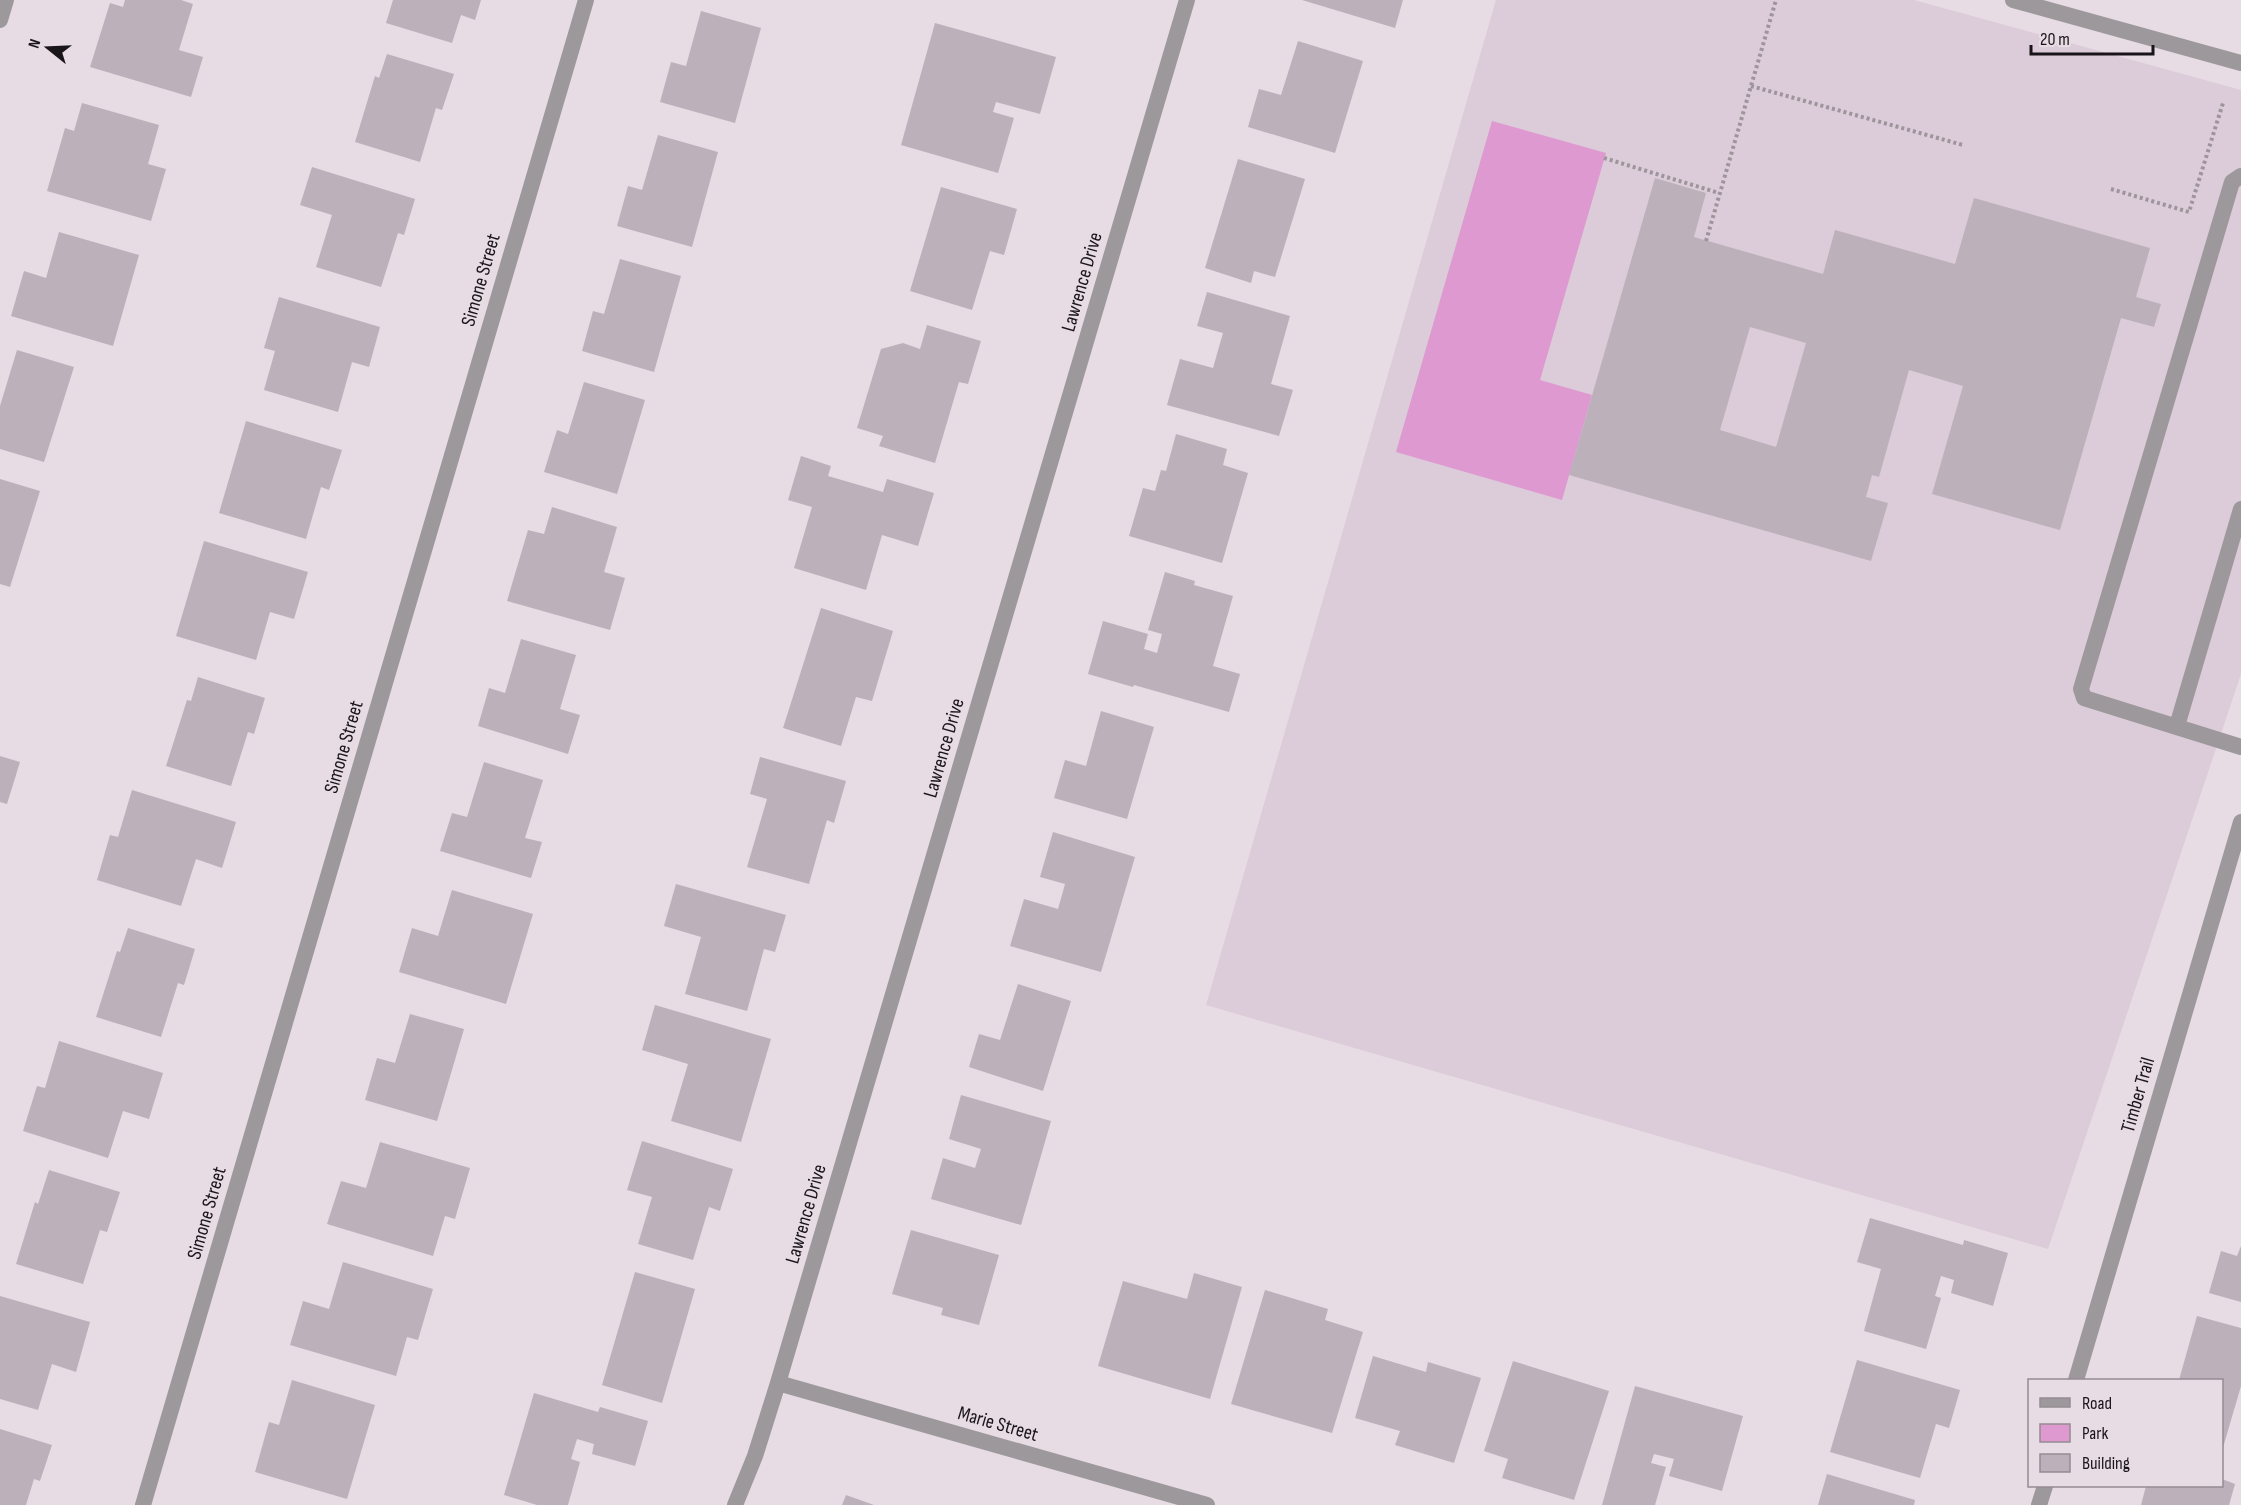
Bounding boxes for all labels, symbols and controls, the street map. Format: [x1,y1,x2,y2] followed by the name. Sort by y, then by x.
[18,18,78,78] north arrow
[2031,18,2152,56] scale bar
[2040,29,2070,50] text: 20 m
[25,37,46,51] text: N
[1056,230,1108,334] street label: Lawrence Drive
[456,231,506,329] street label: Simone Street
[918,696,970,800] street label: Lawrence Drive
[319,698,369,796] street label: Simone Street
[2116,1055,2160,1135] street label: Timber Trail
[780,1162,832,1266] street label: Lawrence Drive
[182,1164,232,1262] street label: Simone Street
[2028,1379,2223,1487] legend
[2082,1393,2112,1414] text: Road
[955,1401,1041,1447] street label: Marie Street
[2082,1423,2108,1444] text: Park
[2082,1453,2130,1474] text: Building

